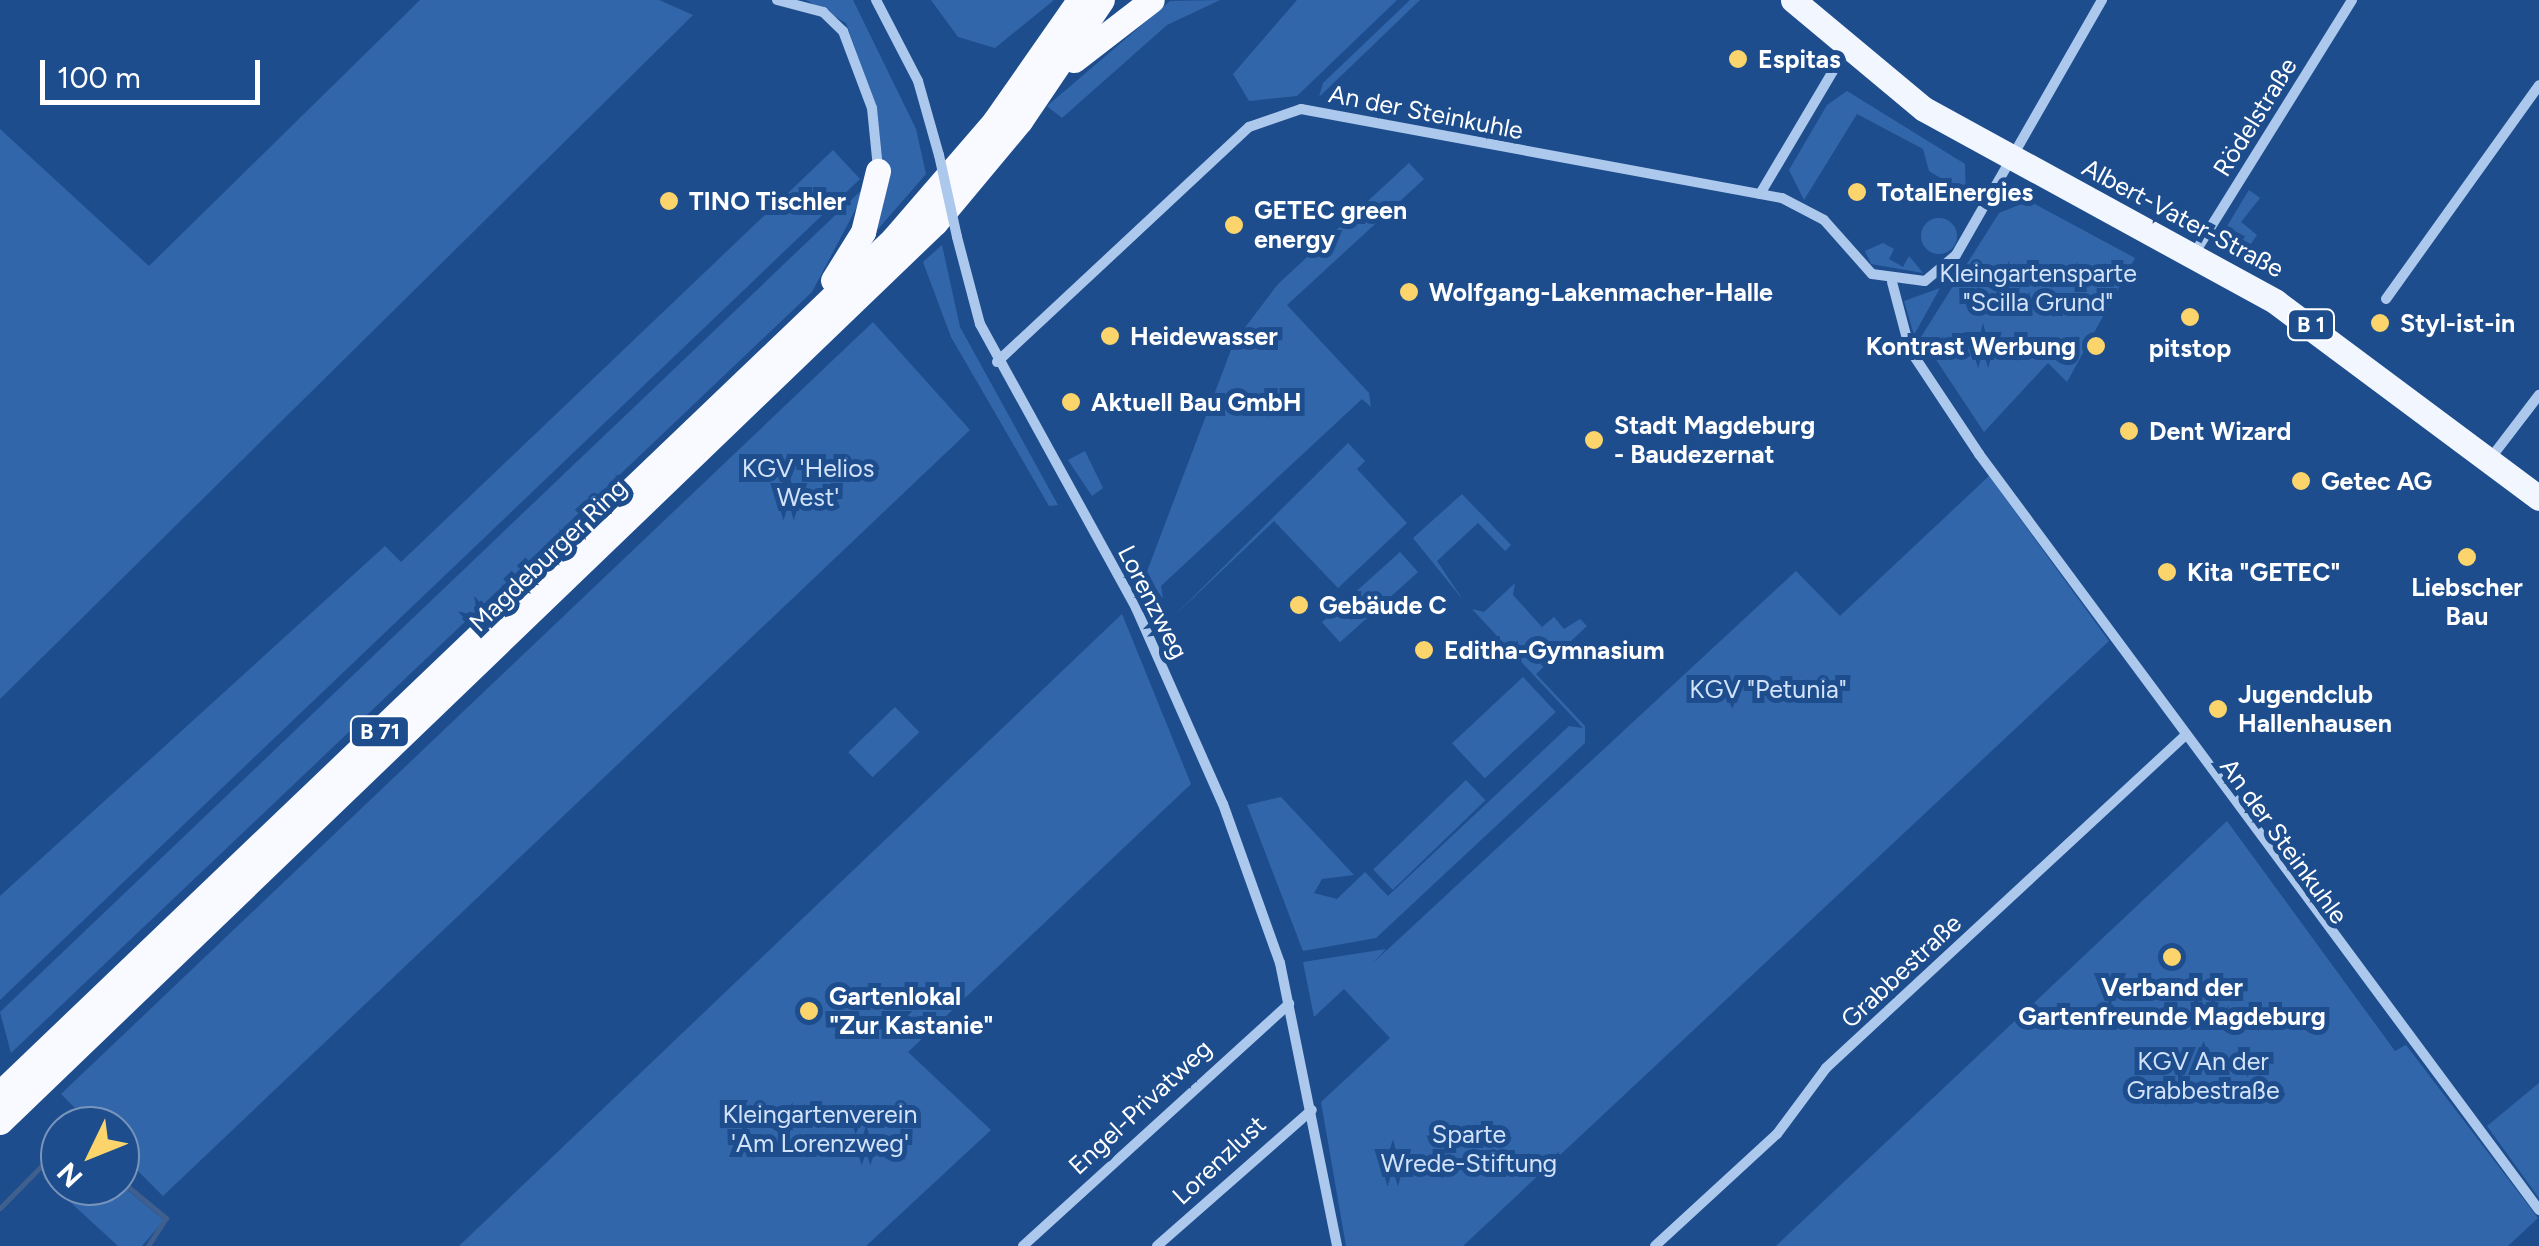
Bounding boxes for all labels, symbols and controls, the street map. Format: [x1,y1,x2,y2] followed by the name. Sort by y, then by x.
[45,40,265,102] scale bar
[1758,44,1841,74] place label: Espitas
[1727,48,1749,70] marker: Espitas
[2207,52,2303,182] street label: Rödelstraße
[57,59,141,96] text: 100 m
[1326,78,1526,146] street label: An der Steinkuhle
[2077,152,2289,284] street label: Albert-Vater-Straße
[1877,177,2033,207] place label: TotalEnergies
[1846,181,1868,203] marker: TotalEnergies
[689,186,846,216] place label: TINO Tischler
[658,190,680,212] marker: TINO Tischler
[1254,196,1407,255] place label: GETEC green energy
[1223,214,1245,236] marker: GETEC green energy
[1939,259,2137,318] park label: Kleingartensparte "Scilla Grund"
[1429,277,1773,307] place label: Wolfgang-Lakenmacher-Halle
[1398,281,1420,303] marker: Wolfgang-Lakenmacher-Halle
[2179,306,2201,328] marker: pitstop
[2286,308,2336,342] road number: B 1
[2400,308,2515,338] place label: Styl-ist-in
[2369,312,2391,334] marker: Styl-ist-in
[1130,321,1278,351] place label: Heidewasser
[1099,325,1121,347] marker: Heidewasser
[1866,331,2076,361] place label: Kontrast Werbung
[2149,333,2231,363] place label: pitstop
[2085,335,2107,357] marker: Kontrast Werbung
[1091,387,1301,417] place label: Aktuell Bau GmbH
[1060,391,1082,413] marker: Aktuell Bau GmbH
[1614,411,1815,470] place label: Stadt Magdeburg - Baudezernat
[2149,416,2291,446] place label: Dent Wizard
[2118,420,2140,442] marker: Dent Wizard
[1583,429,1605,451] marker: Stadt Magdeburg - Baudezernat
[742,454,874,513] park label: KGV 'Helios West'
[2321,466,2432,496] place label: Getec AG
[2290,470,2312,492] marker: Getec AG
[463,472,633,638] street label: Magdeburger Ring
[1112,540,1194,664] street label: Lorenzweg
[2456,546,2478,568] marker: Liebscher Bau
[2187,557,2341,587] place label: Kita "GETEC"
[2156,561,2178,583] marker: Kita "GETEC"
[2411,573,2523,632] place label: Liebscher Bau
[1319,590,1447,620] place label: Gebäude C
[1288,594,1310,616] marker: Gebäude C
[1444,635,1664,665] place label: Editha-Gymnasium
[1413,639,1435,661] marker: Editha-Gymnasium
[1689,674,1847,704] park label: KGV "Petunia"
[2238,680,2392,739] place label: Jugendclub Hallenhausen
[2207,698,2229,720] marker: Jugendclub Hallenhausen
[348,715,412,749] road number: B 71
[2214,752,2354,930] street label: An der Steinkuhle
[1835,908,1967,1034] street label: Grabbestraße
[2161,946,2183,968] marker: Verband der Gartenfreunde Magdeburg
[2018,973,2326,1032] place label: Verband der Gartenfreunde Magdeburg
[829,982,994,1041] place label: Gartenlokal "Zur Kastanie"
[798,1000,820,1022] marker: Gartenlokal "Zur Kastanie"
[1062,1033,1218,1181] street label: Engel-Privatweg
[2126,1047,2280,1106] park label: KGV An der Grabbestraße
[722,1100,918,1159] park label: Kleingartenverein 'Am Lorenzweg'
[40,1106,140,1206] north arrow
[1166,1109,1272,1211] street label: Lorenzlust
[1381,1120,1557,1179] park label: Sparte Wrede-Stiftung
[50,1156,89,1195] text: N

